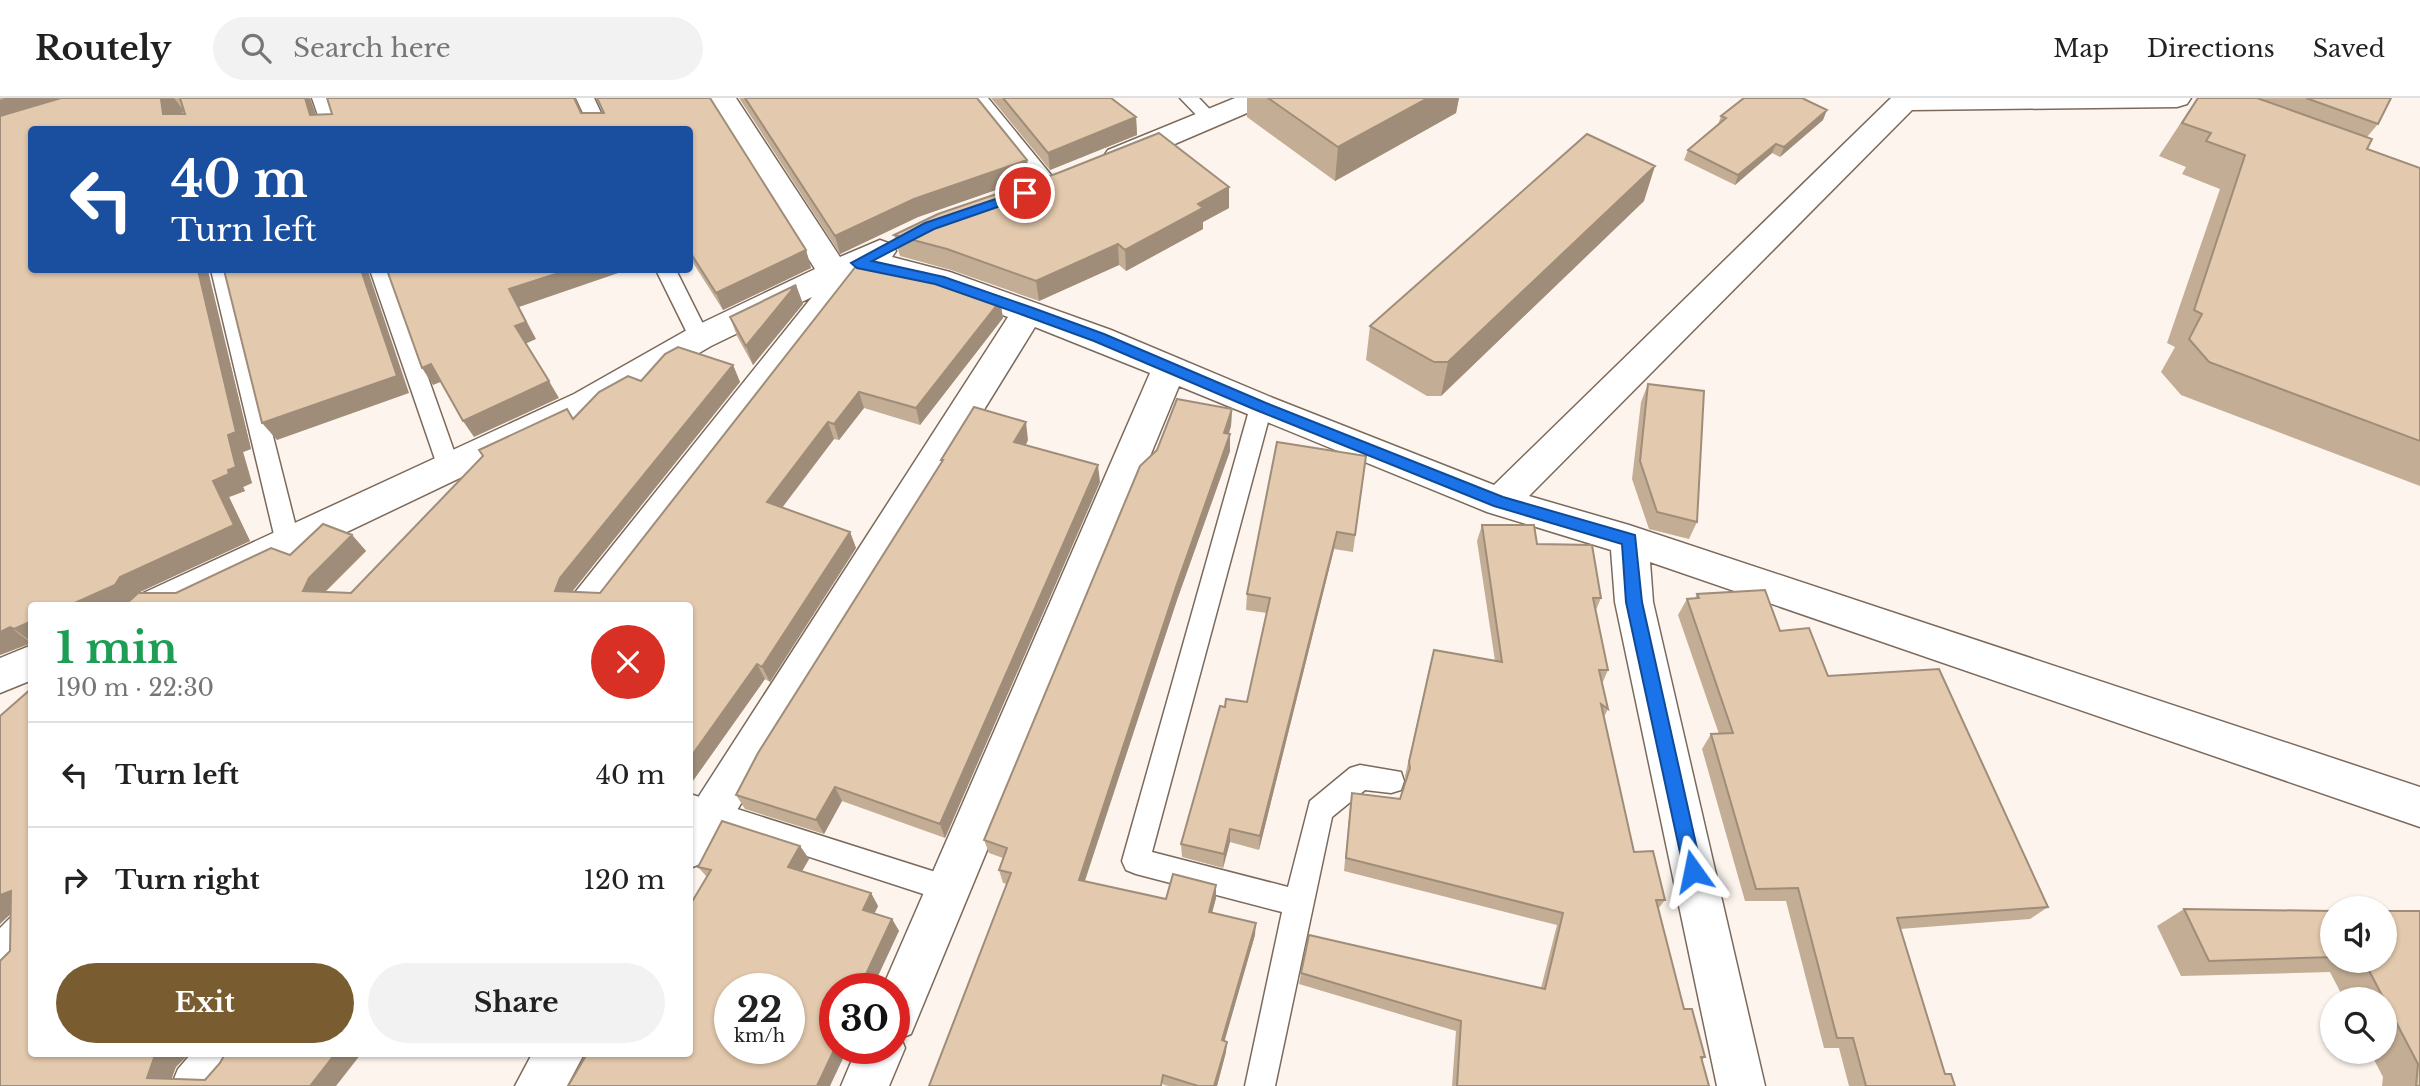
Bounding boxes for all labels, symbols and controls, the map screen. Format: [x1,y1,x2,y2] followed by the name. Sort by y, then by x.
[213,17,703,80] search box
[35,28,171,69] text: Routely
[237,29,275,67] icon: search
[293,32,451,64] text: Search here
[2053,34,2109,63] text: Map
[2147,34,2275,63] text: Directions
[2313,34,2385,63] text: Saved
[171,149,308,210] text: 40 m
[56,154,147,245] icon: left
[995,163,1055,223] pin
[1006,174,1044,212] icon: arrive
[171,210,317,250] text: Turn left
[56,622,178,674] text: 1 min
[591,625,665,699] button: close
[56,674,214,702] text: 190 m · 22:30
[56,756,94,794] icon: left
[115,759,239,791] text: Turn left
[596,759,665,791] text: 40 m
[1656,834,1730,908] position arrow
[56,861,94,899] icon: right
[115,864,260,896] text: Turn right
[583,864,665,896] text: 120 m
[2320,896,2397,1064] map controls
[2320,896,2397,973] button: sound
[56,963,354,1043] button: Exit
[368,963,665,1043] button: Share
[819,973,910,1064] speed limit sign: 30
[2320,987,2397,1064] button: search
[737,988,782,1031] text: 22
[734,1025,785,1047] text: km/h

